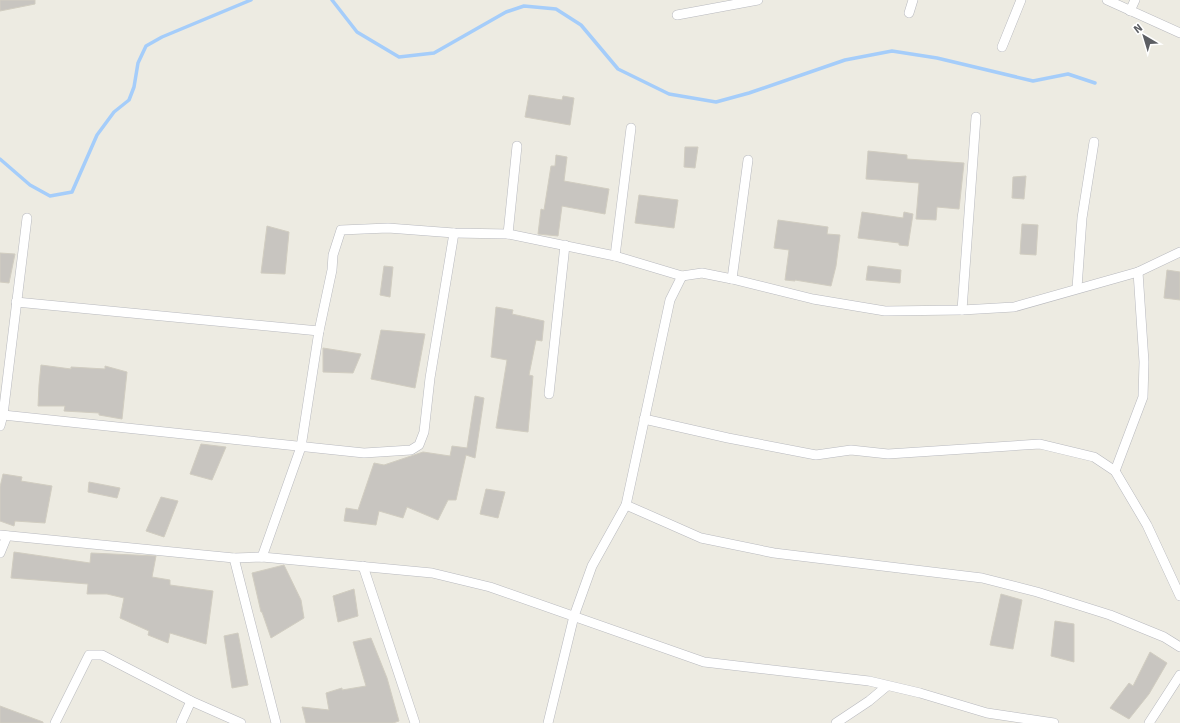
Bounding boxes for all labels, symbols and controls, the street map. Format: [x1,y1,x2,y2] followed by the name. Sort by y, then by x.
[1124,16,1164,56] north arrow
[1131,21,1145,36] text: N

